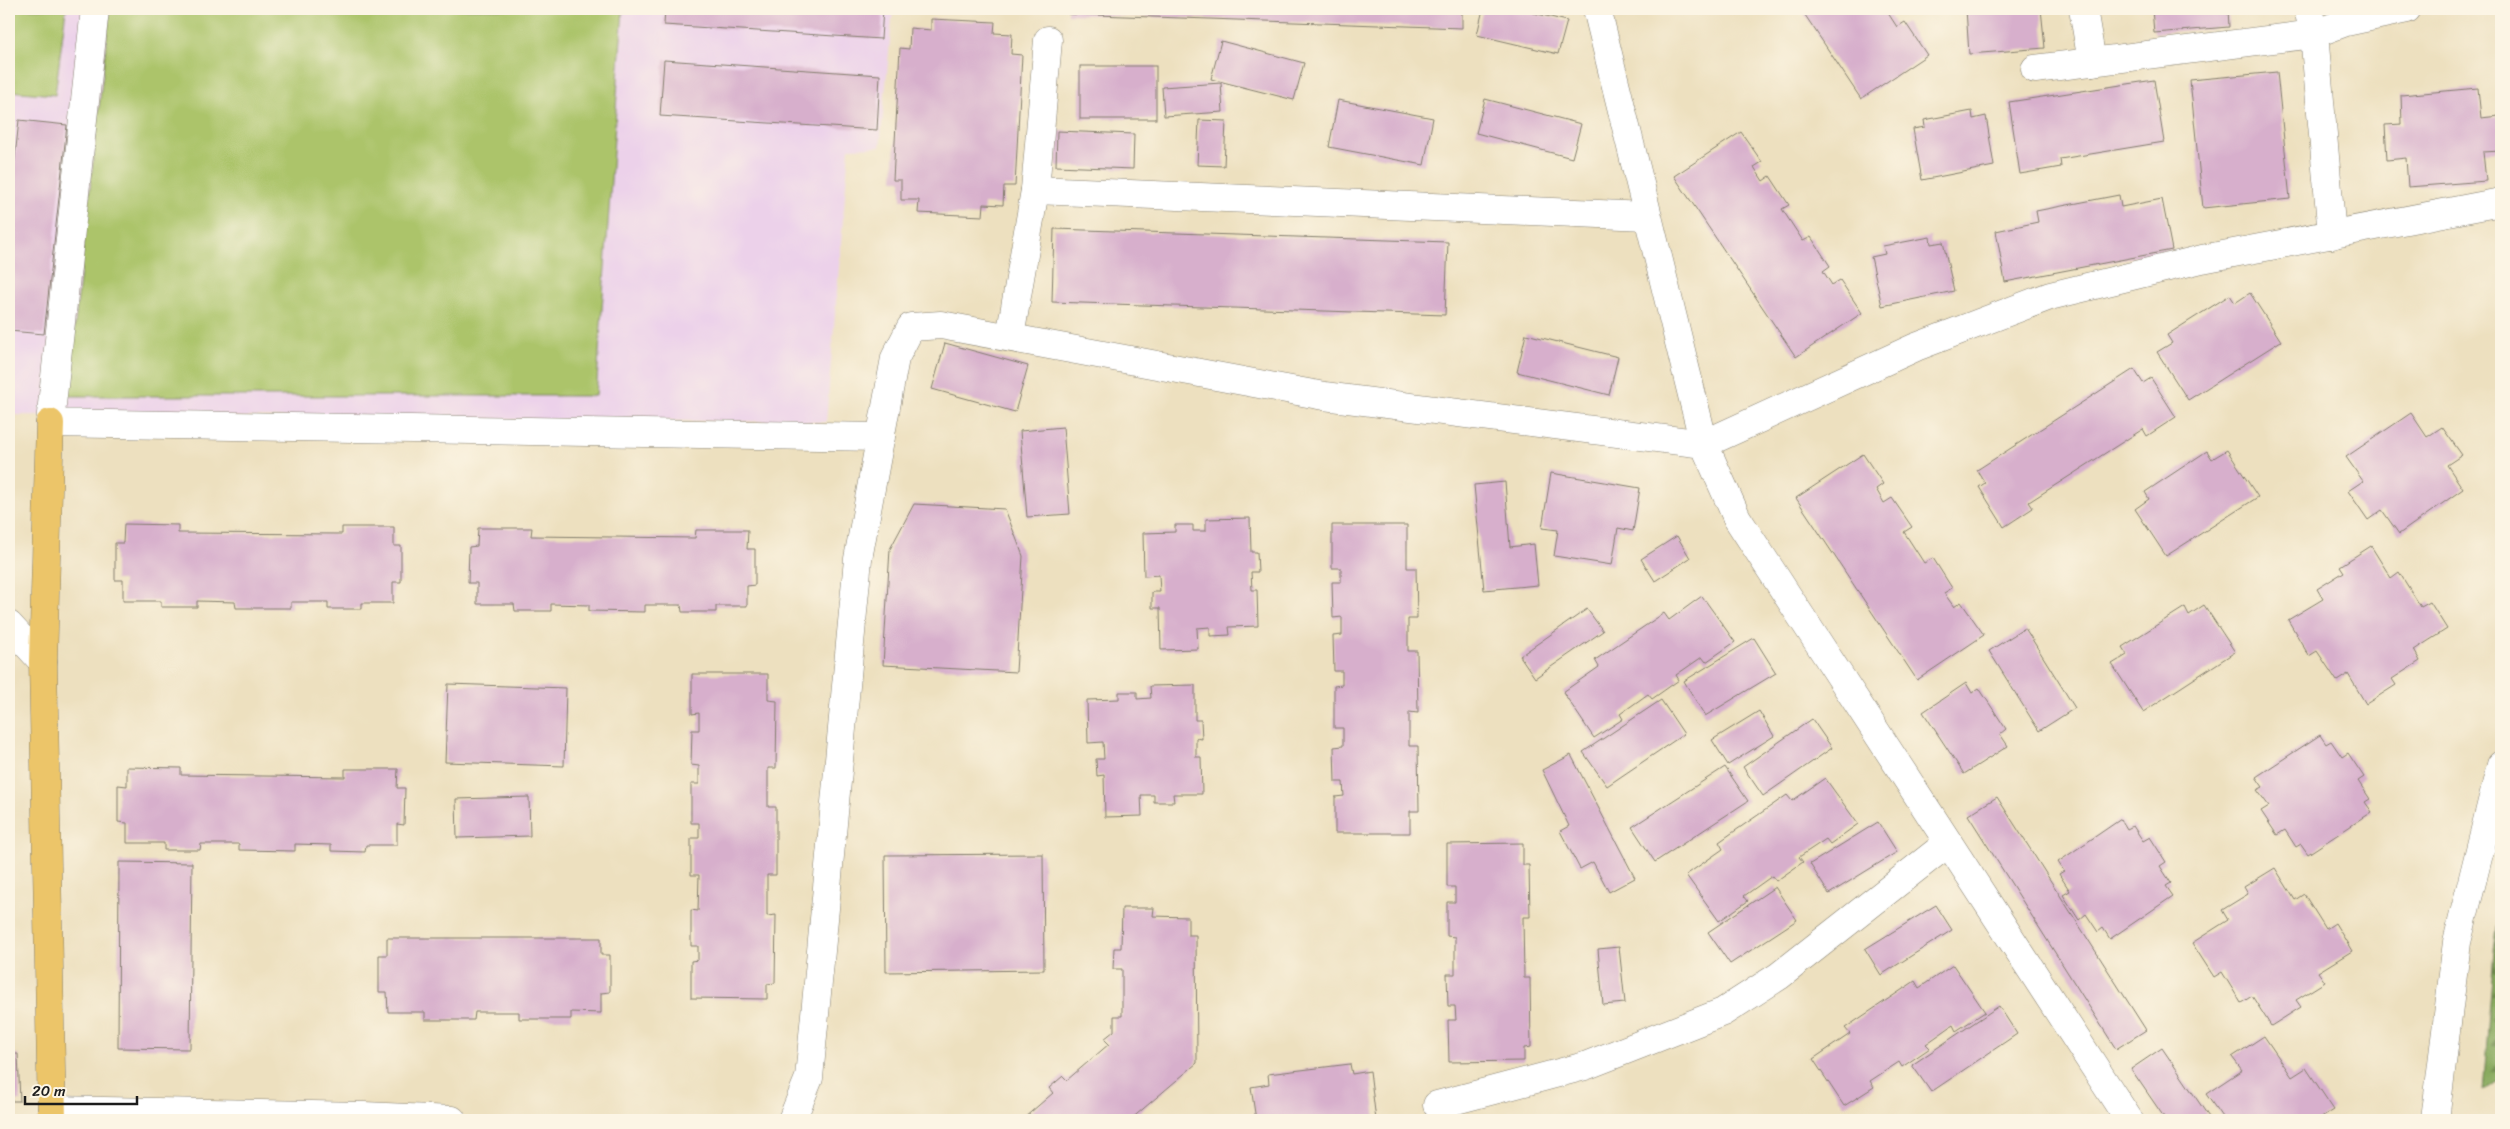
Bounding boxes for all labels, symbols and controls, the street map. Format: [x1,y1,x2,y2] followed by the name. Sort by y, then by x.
[25,1074,138,1106] scale bar
[32,1078,66,1104] text: 20 m

